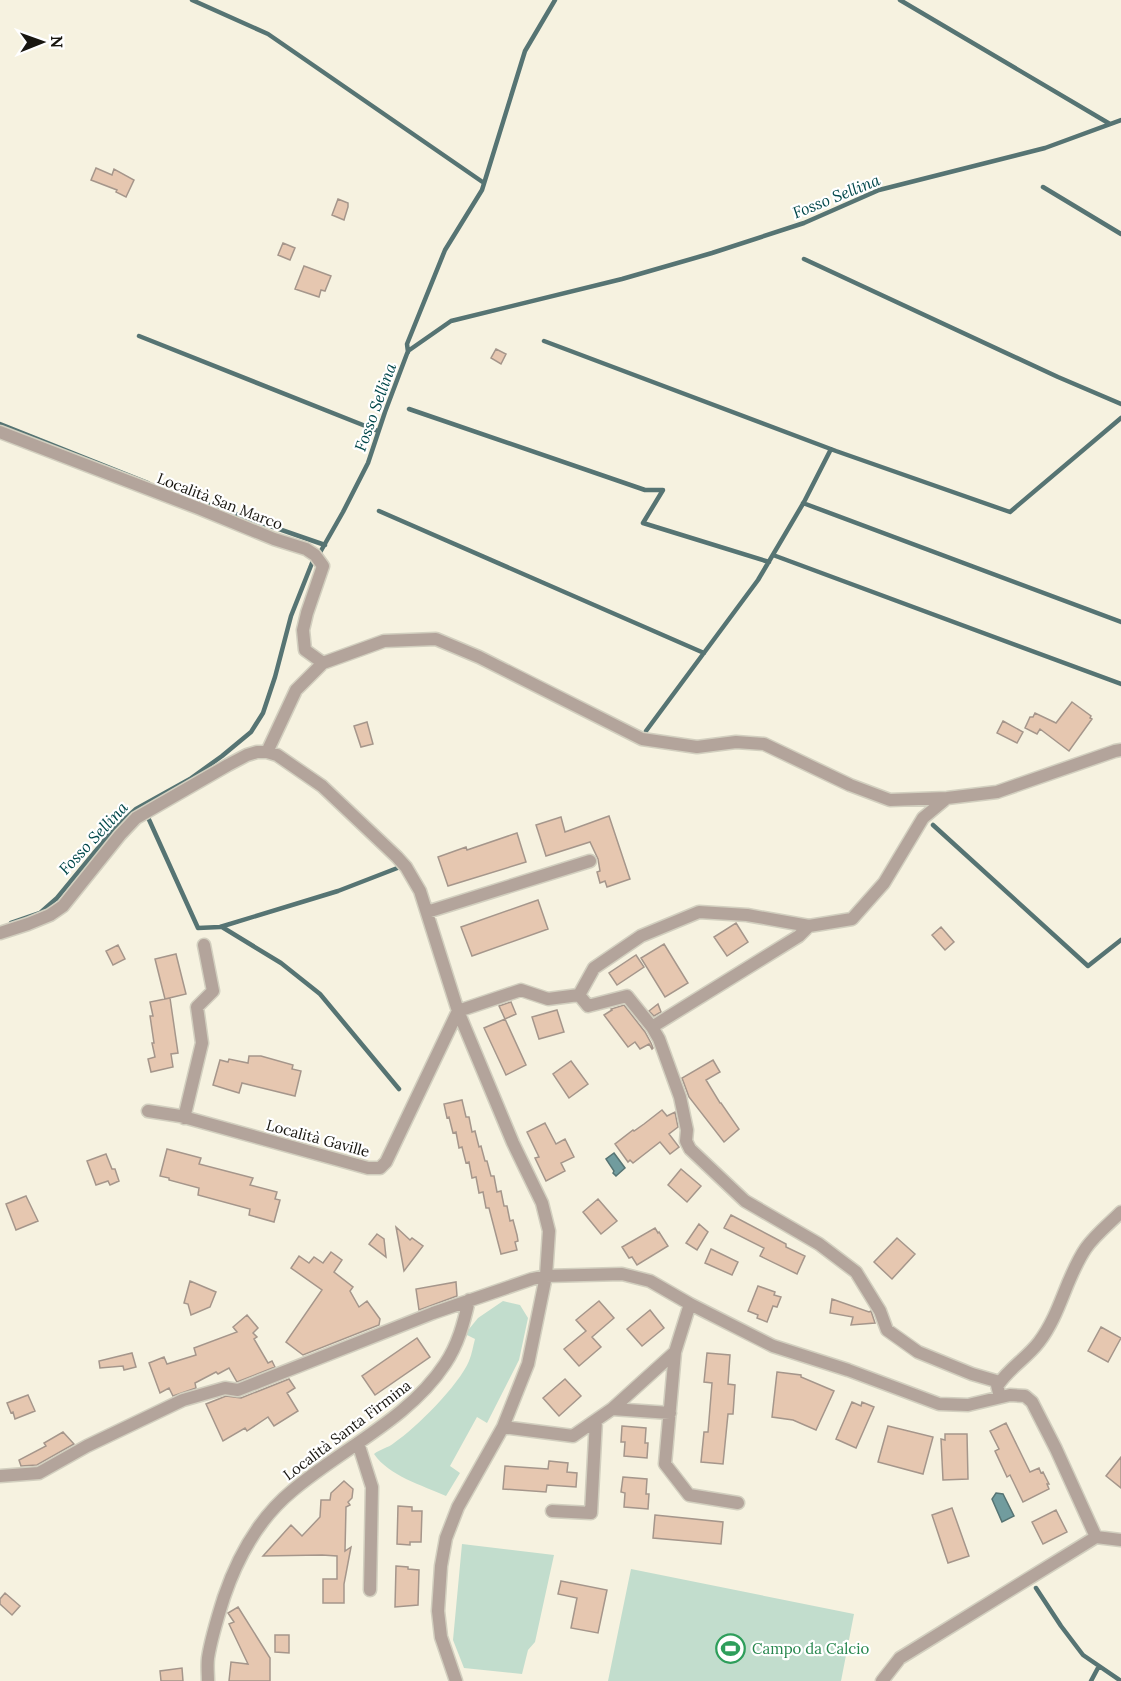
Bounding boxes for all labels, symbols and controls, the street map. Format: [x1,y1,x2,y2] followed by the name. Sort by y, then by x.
[12,12,72,72] north arrow
[47,35,67,48] text: N
[789,169,883,223] water label: Fosso Sellina
[350,360,400,454] water label: Fosso Sellina
[154,468,286,534] street label: Località San Marco
[54,797,132,879] water label: Fosso Sellina
[264,1115,372,1161] street label: Località Gaville
[279,1376,415,1484] street label: Località Santa Firmina
[715,1632,747,1664] sports icon: Campo da Calcio
[752,1639,869,1658] place label: Campo da Calcio

